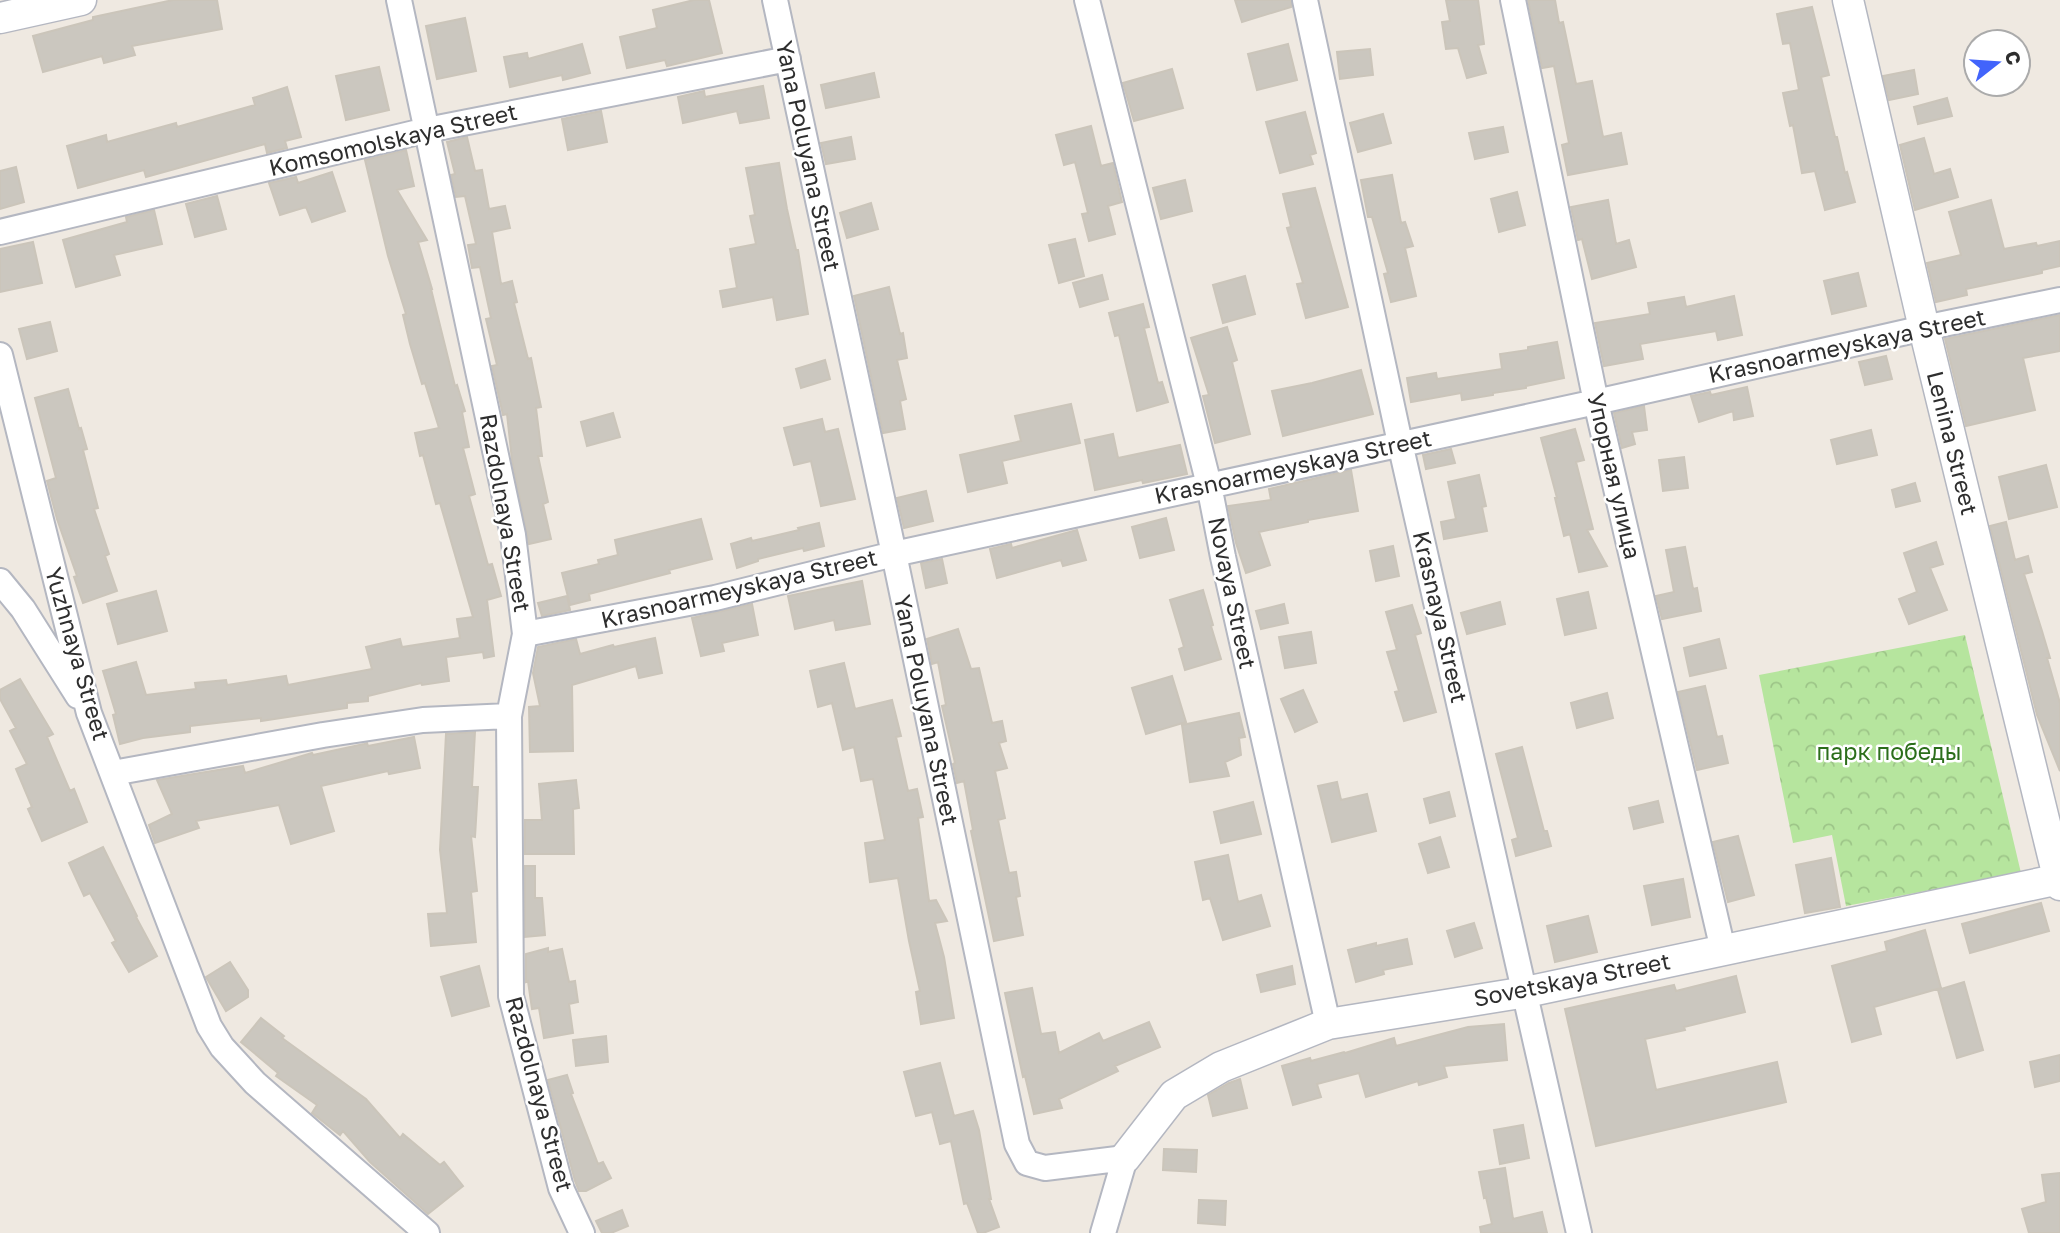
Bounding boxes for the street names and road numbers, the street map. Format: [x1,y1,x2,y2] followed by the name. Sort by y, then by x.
[771,38,847,274] street label: Yana Poluyana Street
[266,97,519,181] street label: Komsomolskaya Street
[1706,302,1988,388] street label: Krasnoarmeyskaya Street
[1922,368,1984,518] street label: Lenina Street
[1582,390,1648,562] street label: Упорная улица
[475,411,537,614] street label: Razdolnaya Street
[1152,423,1434,509] street label: Krasnoarmeyskaya Street
[1203,514,1263,671] street label: Novaya Street
[1408,528,1474,705] street label: Krasnaya Street
[598,543,879,633] street label: Krasnoarmeyskaya Street
[40,564,116,744] street label: Yuzhnaya Street
[889,592,965,828] street label: Yana Poluyana Street
[1471,946,1672,1012] street label: Sovetskaya Street
[500,993,580,1195] street label: Razdolnaya Street

